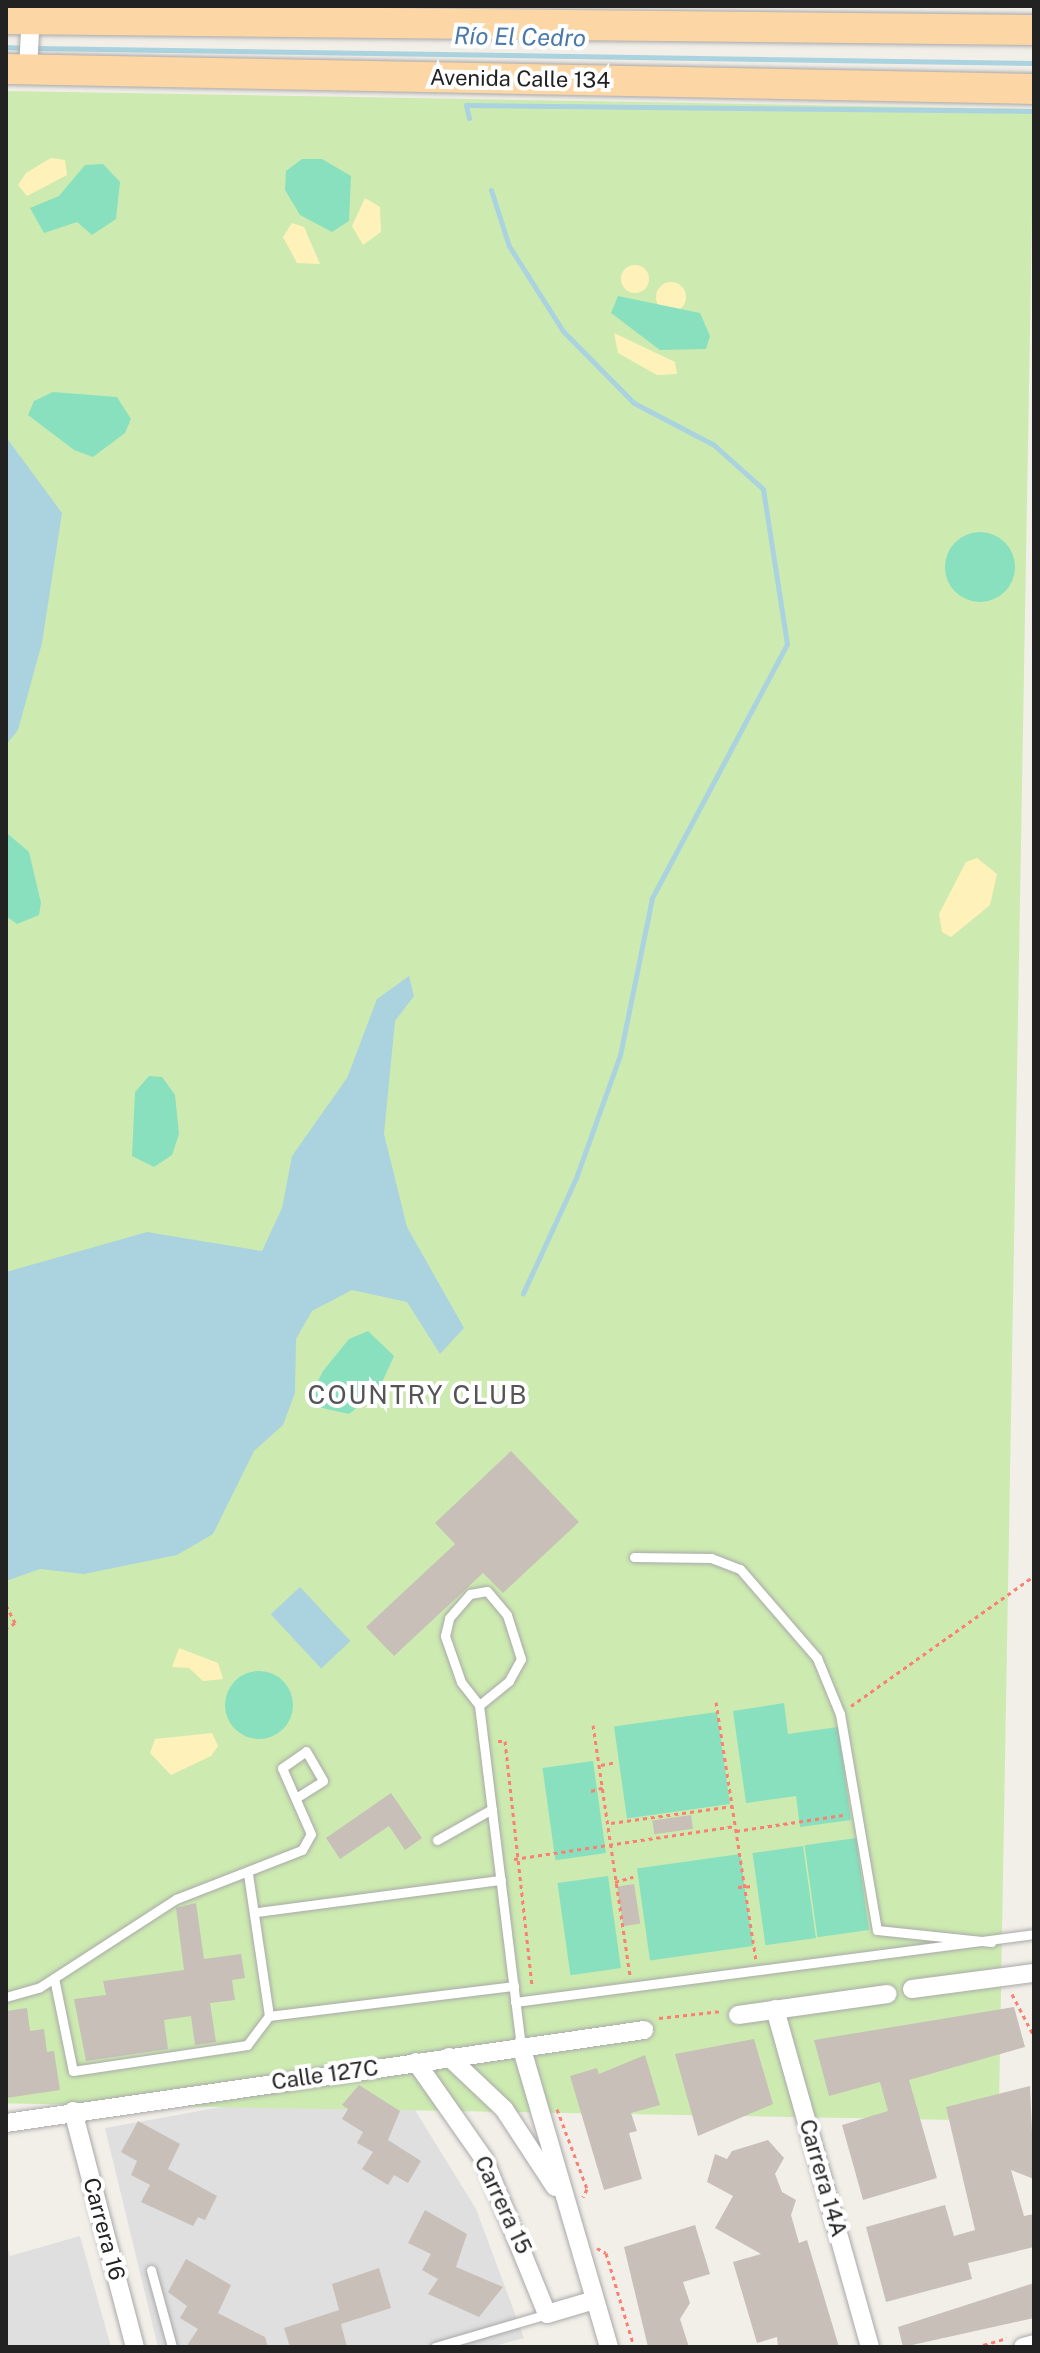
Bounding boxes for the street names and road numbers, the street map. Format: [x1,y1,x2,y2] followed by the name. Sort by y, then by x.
[430,64,610,94] street label: Avenida Calle 134
[270,2054,380,2096] street label: Calle 127C
[794,2116,852,2240] street label: Carrera 14A
[469,2152,537,2258] street label: Carrera 15
[78,2175,130,2283] street label: Carrera 16

